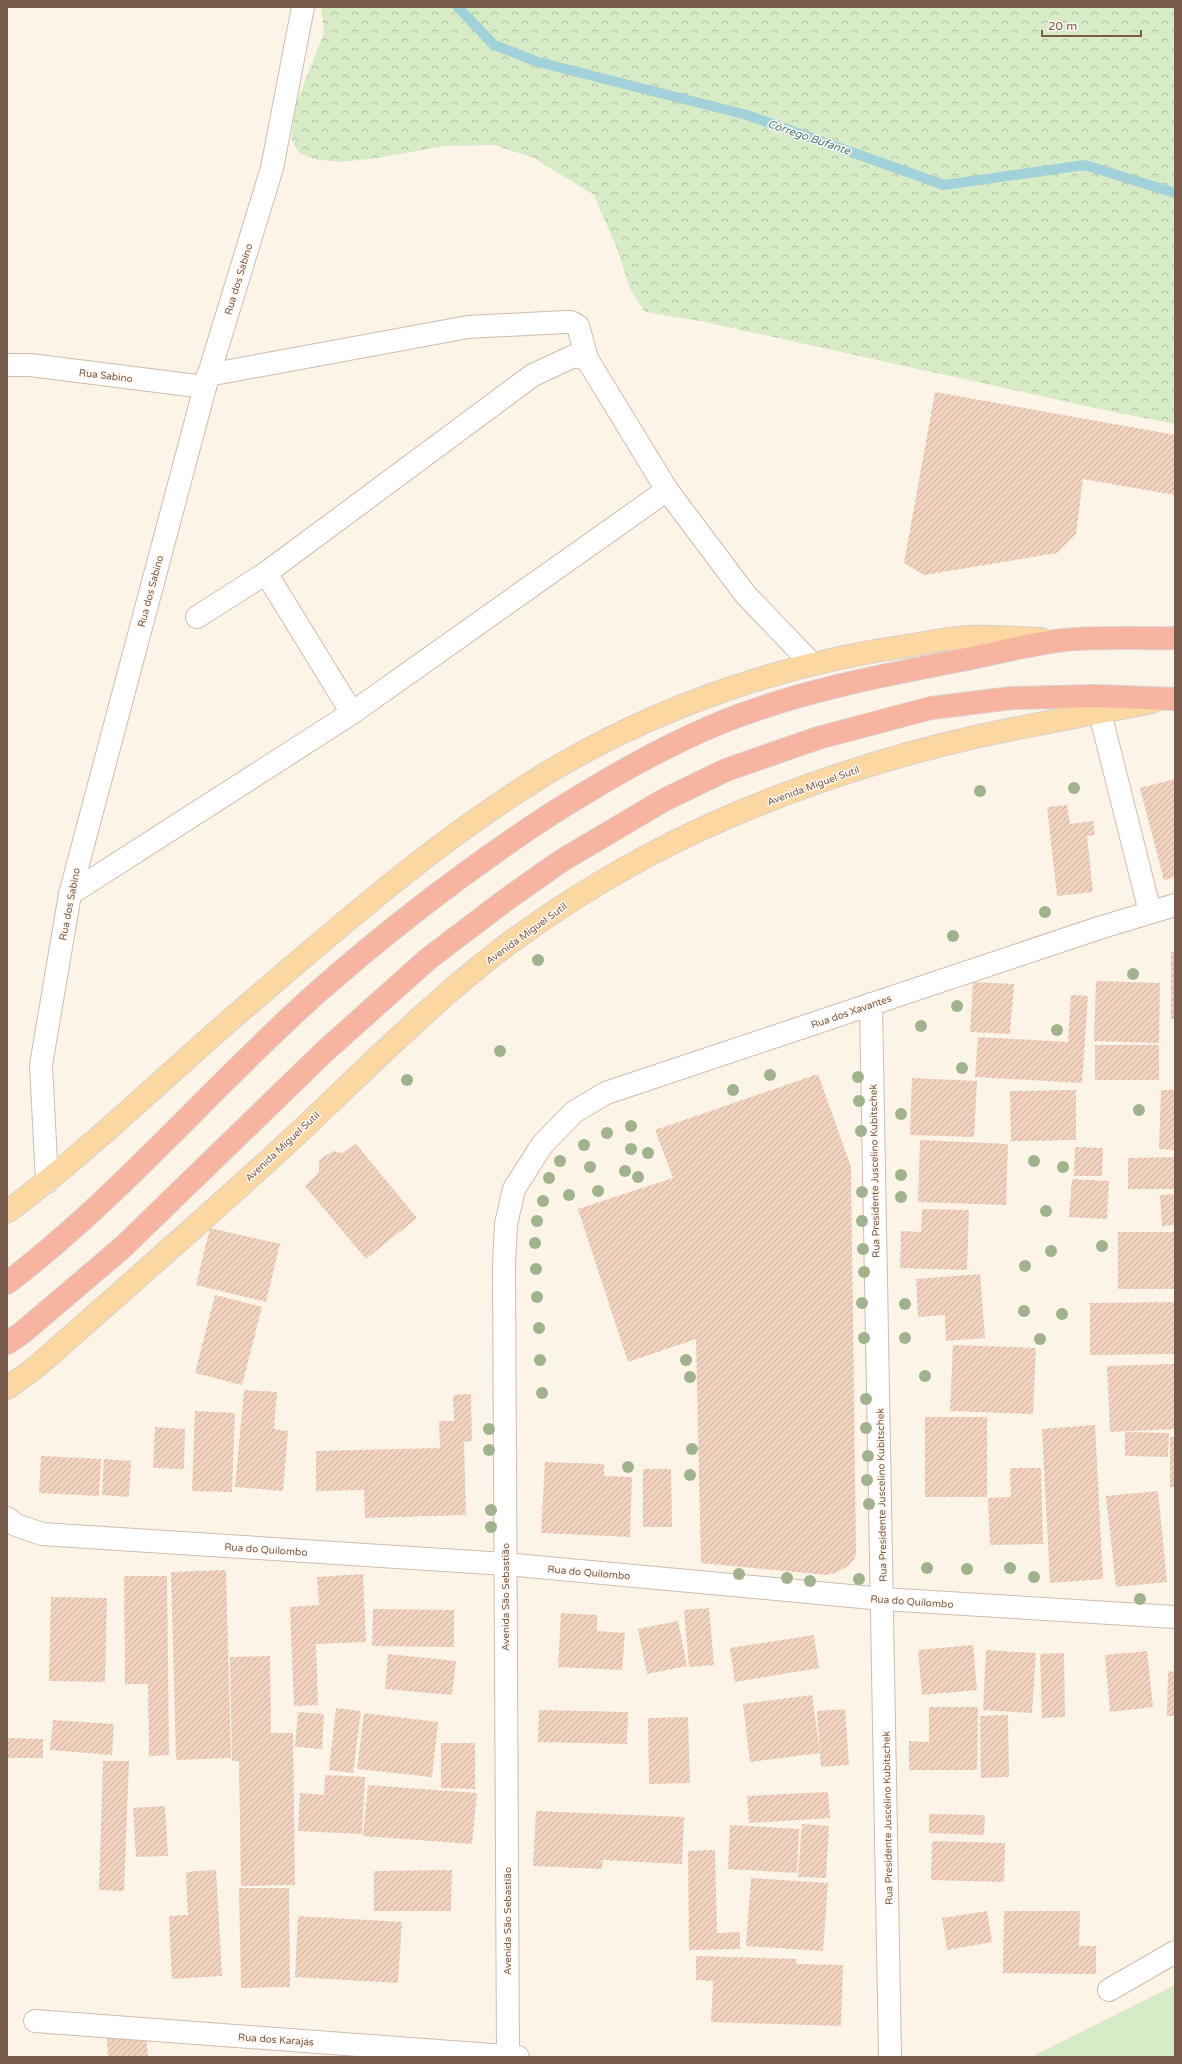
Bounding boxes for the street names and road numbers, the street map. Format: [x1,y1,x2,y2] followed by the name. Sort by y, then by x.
[222,242,256,316] street label: Rua dos Sabino
[78,367,134,385] street label: Rua Sabino
[136,554,166,629] street label: Rua dos Sabino
[766,764,861,808] street label: Avenida Miguel Sutil
[57,867,83,942] street label: Rua dos Sabino
[484,900,569,967] street label: Avenida Miguel Sutil
[809,992,893,1031] street label: Rua dos Xavantes
[867,1084,883,1258] street label: Rua Presidente Juscelino Kubitschek
[243,1109,322,1184] street label: Avenida Miguel Sutil
[874,1408,890,1582] street label: Rua Presidente Juscelino Kubitschek
[224,1541,308,1559] street label: Rua do Quilombo
[500,1543,512,1651] street label: Avenida São Sebastião
[547,1563,631,1583] street label: Rua do Quilombo
[870,1593,954,1611] street label: Rua do Quilombo
[880,1731,896,1905] street label: Rua Presidente Juscelino Kubitschek
[502,1867,514,1975] street label: Avenida São Sebastião
[238,2031,314,2049] street label: Rua dos Karajás

